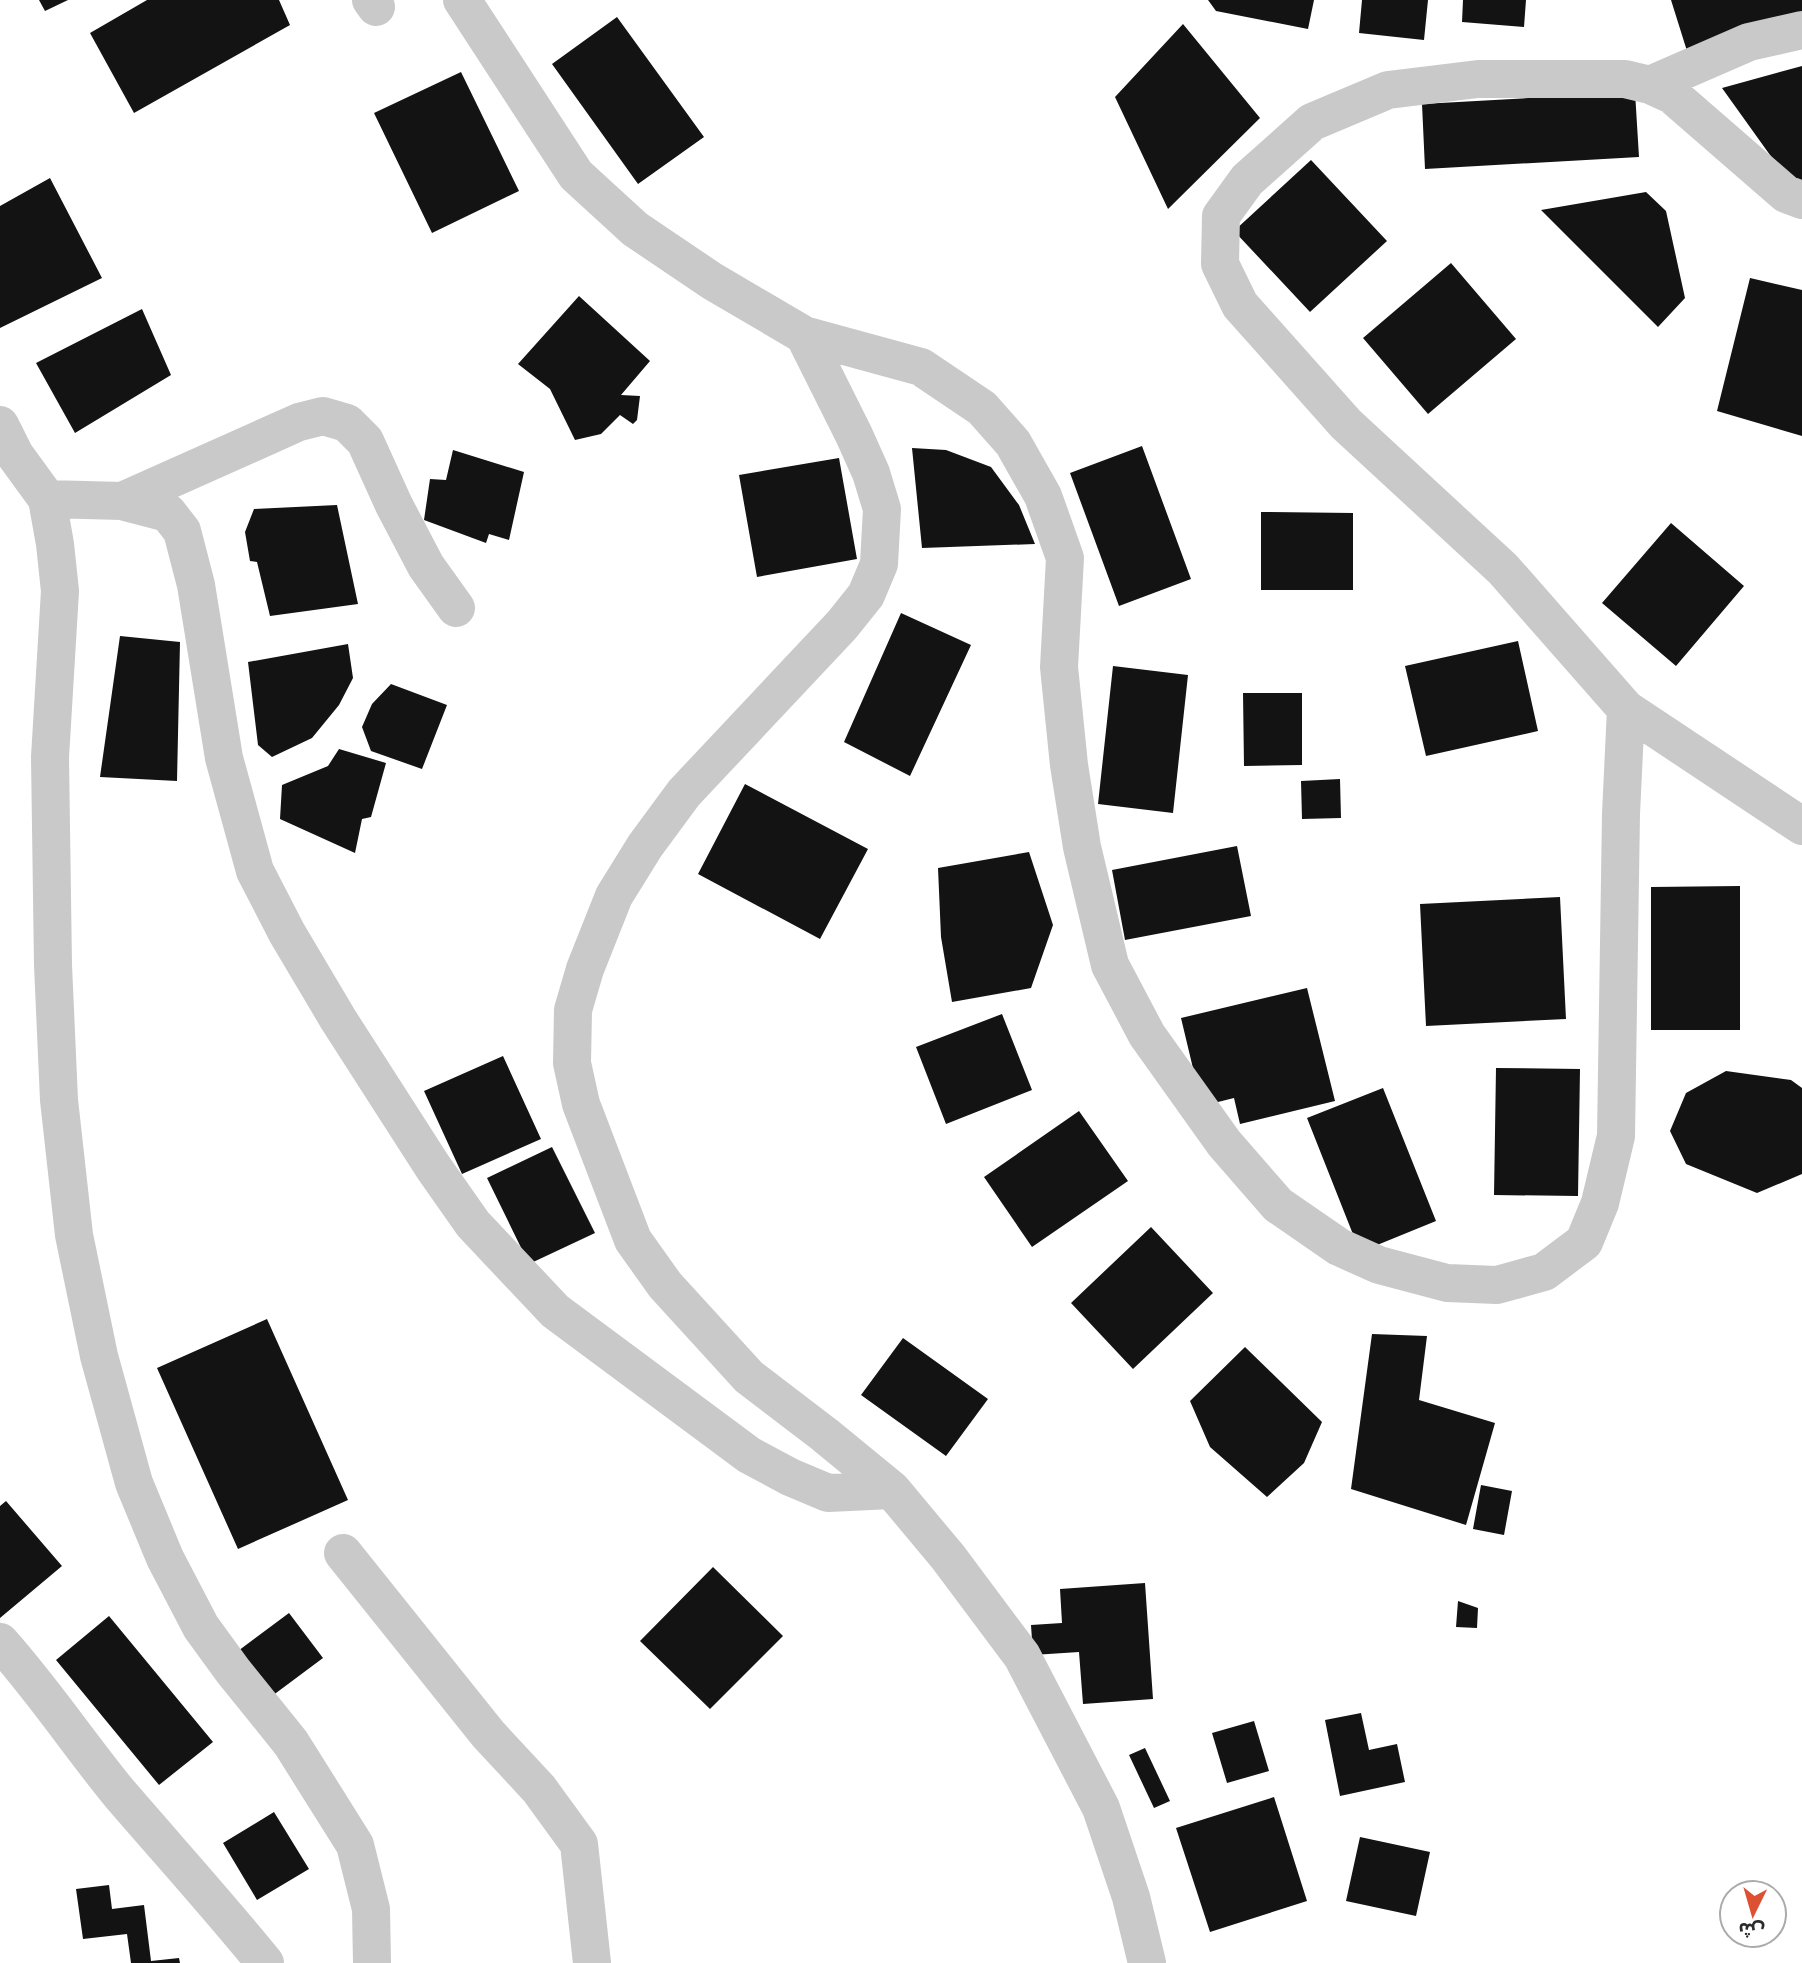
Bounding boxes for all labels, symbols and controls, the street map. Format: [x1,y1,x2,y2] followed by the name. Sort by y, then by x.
[1718,1879,1788,1949] north arrow
[1737,1916,1766,1947] text: ش

